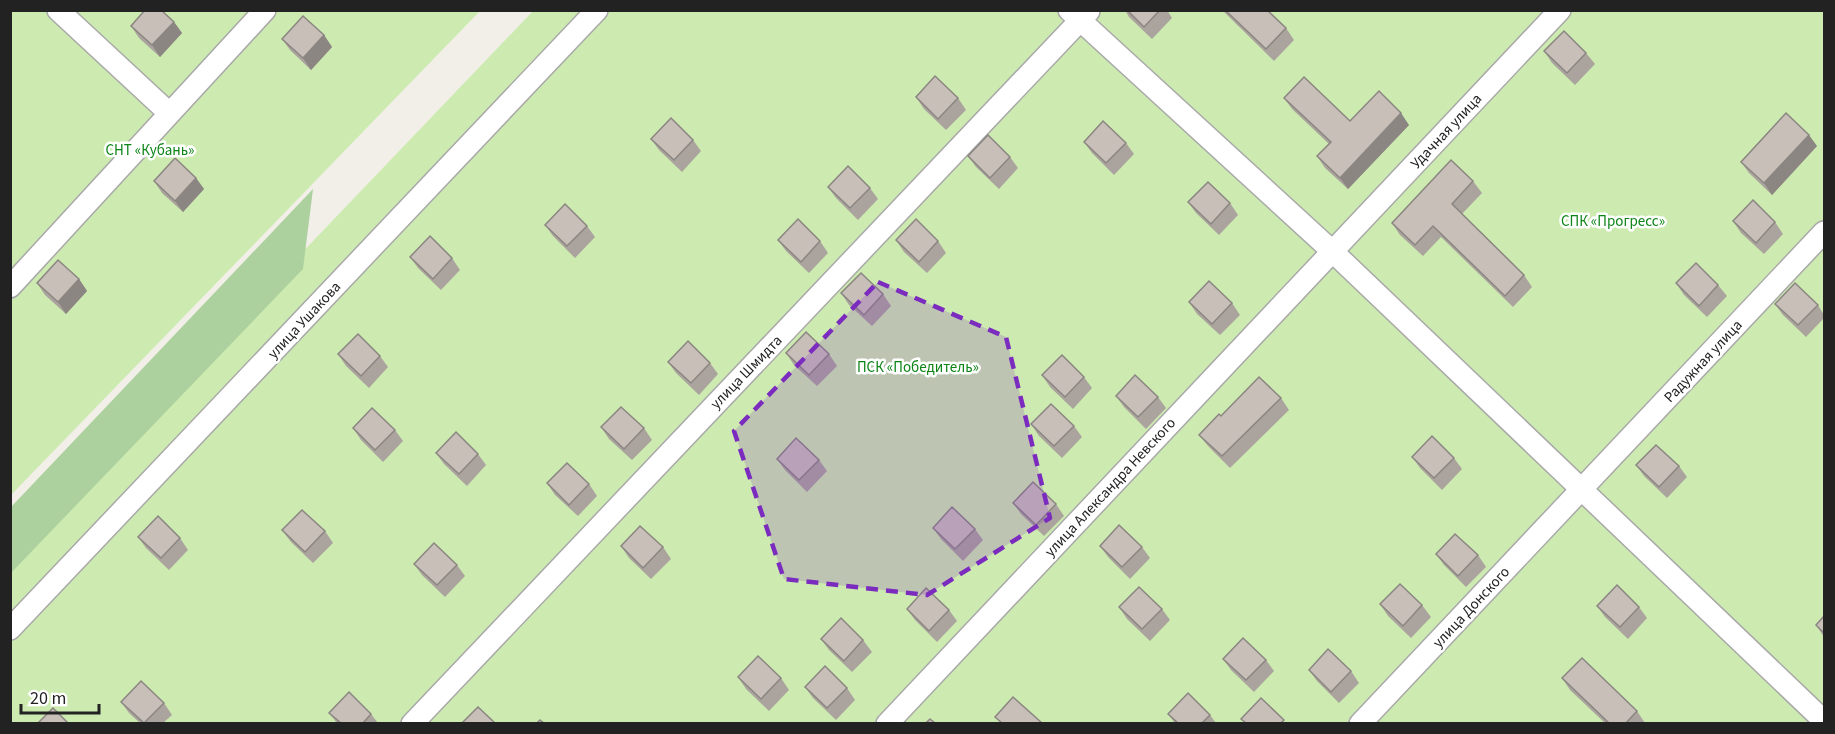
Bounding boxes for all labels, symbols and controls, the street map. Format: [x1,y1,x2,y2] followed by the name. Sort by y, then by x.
[1406,89,1487,174] street label: Удачная улица
[105,140,195,161] park label: СНТ «Кубань»
[1561,211,1665,232] park label: СПК «Прогресс»
[263,277,346,364] street label: улица Ушакова
[1659,315,1747,407] street label: Радужная улица
[706,331,787,414] street label: улица Шмидта
[857,357,979,378] park label: ПСК «Победитель»
[1040,413,1181,562] street label: улица Александра Невского
[1428,562,1515,653] street label: улица Донского
[21,677,99,715] scale bar
[30,686,66,711] text: 20 m

